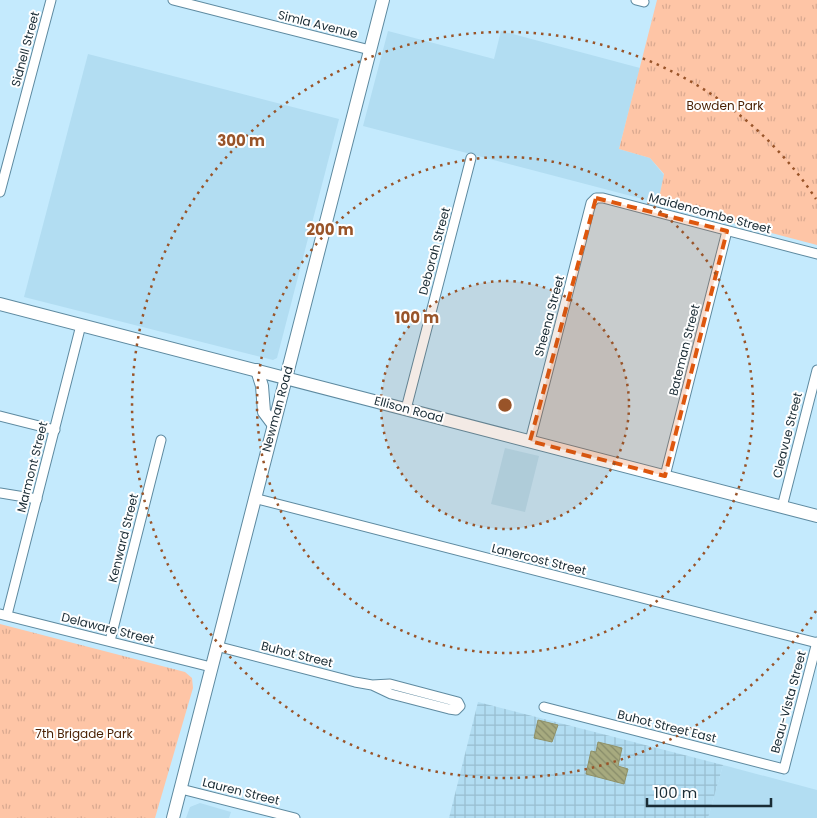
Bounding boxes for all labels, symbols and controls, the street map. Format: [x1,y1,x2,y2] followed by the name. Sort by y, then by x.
[276,6,360,42] street label: Simla Avenue
[7,9,43,89] street label: Sidnell Street
[686,97,764,114] park label: Bowden Park
[217,130,265,151] text: 300 m
[647,189,773,237] street label: Maidencombe Street
[414,205,454,297] street label: Deborah Street
[306,219,354,240] text: 200 m
[530,273,568,359] street label: Sheena Street
[664,302,704,398] street label: Bateman Street
[395,307,439,328] text: 100 m
[257,364,297,454] street label: Newman Road
[768,390,806,480] street label: Cleavue Street
[372,392,446,426] street label: Ellison Road
[496,396,514,414] centre of rings
[12,420,52,514] street label: Marmont Street
[104,492,142,584] street label: Kenward Street
[490,539,588,579] street label: Lanercost Street
[60,608,156,648] street label: Delaware Street
[259,637,335,671] street label: Buhot Street
[766,649,810,755] street label: Beau-Vista Street
[616,706,718,746] street label: Buhot Street East
[35,725,133,742] park label: 7th Brigade Park
[201,773,281,809] street label: Lauren Street
[647,776,771,808] scale bar
[654,782,697,803] text: 100 m

